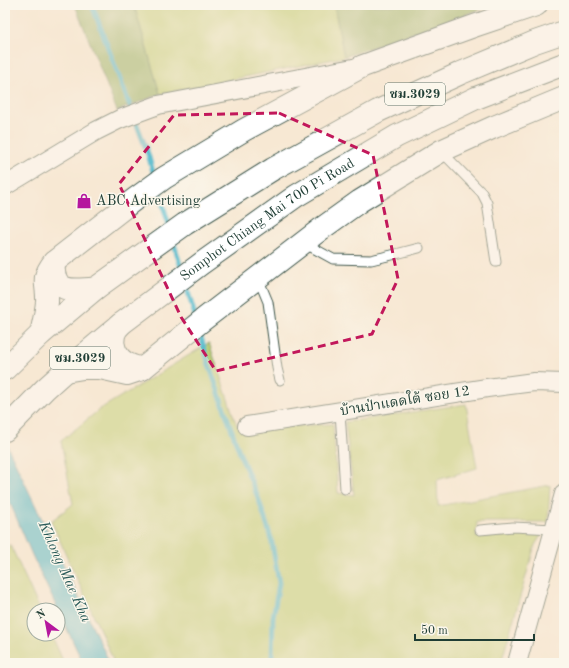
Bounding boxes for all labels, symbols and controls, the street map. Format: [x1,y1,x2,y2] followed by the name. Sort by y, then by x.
[385,83,445,105] road number: ชม.3029
[178,156,357,284] street label: Somphot Chiang Mai 700 Pi Road
[75,192,93,210] shop icon: ABC Advertising
[96,194,201,208] place label: ABC Advertising
[50,347,110,369] road number: ชม.3029
[339,380,471,418] street label: บ้านป่าแดดใต้ ซอย 12
[35,518,93,625] water label: Khlong Mae Kha
[26,602,66,642] north arrow
[35,608,48,622] text: N
[415,616,534,642] scale bar
[421,624,448,637] text: 50 m

